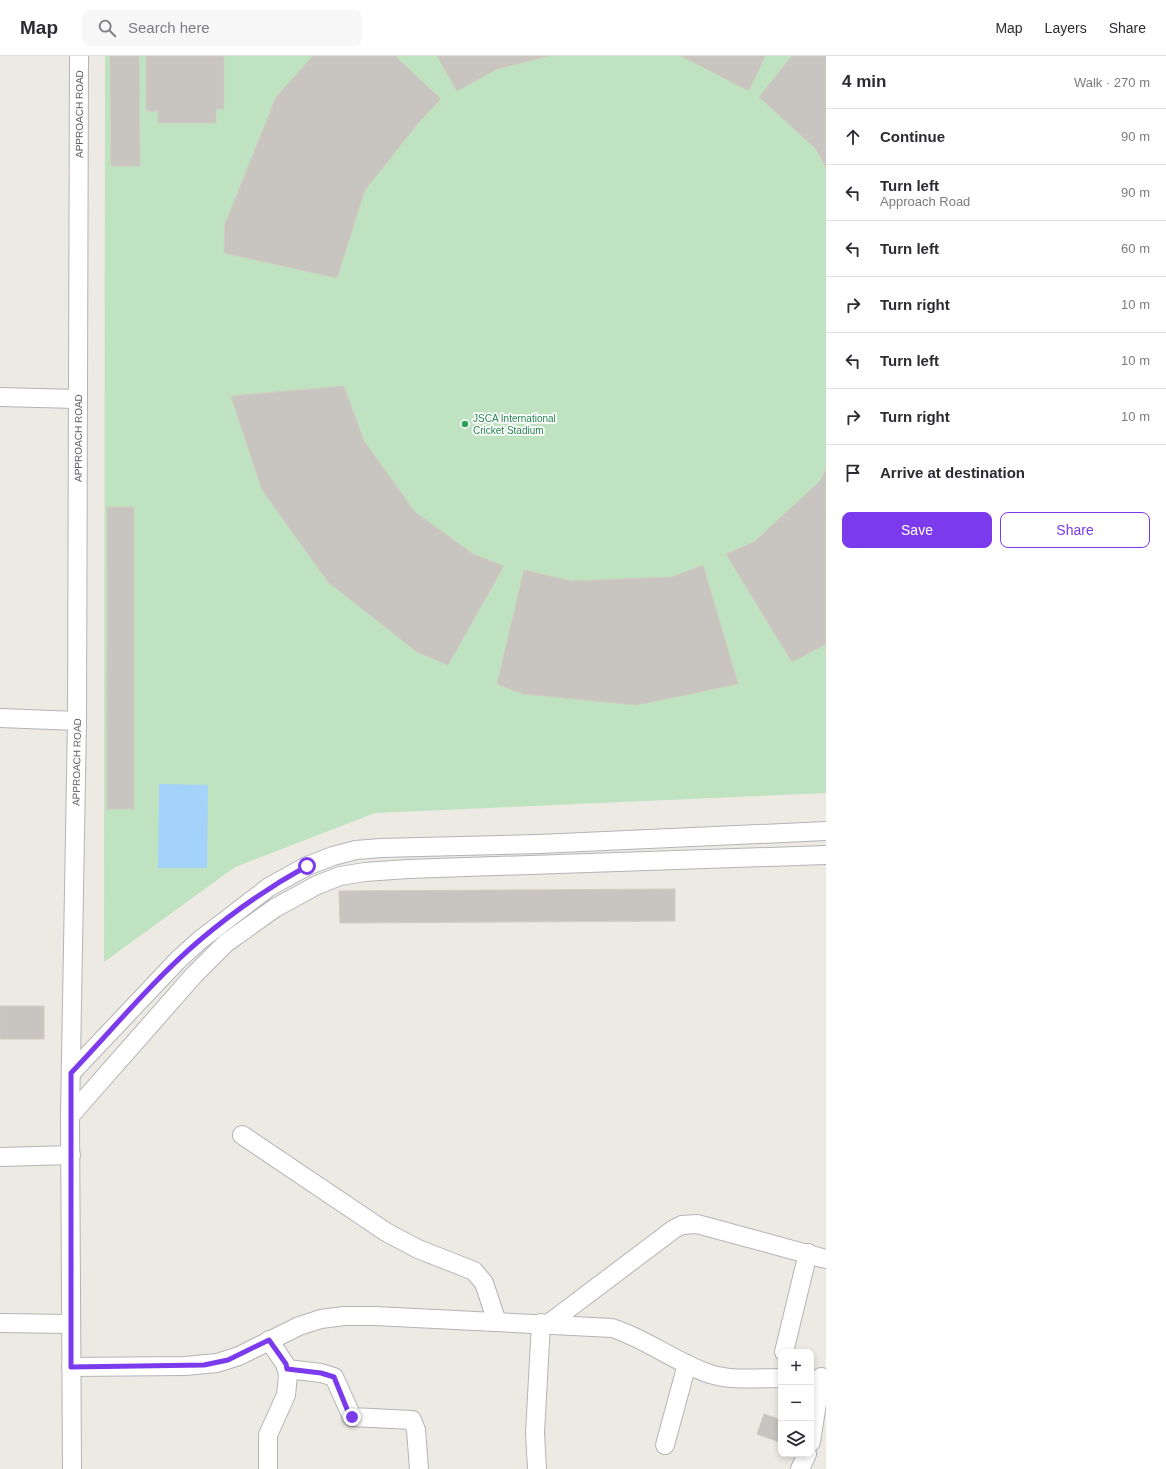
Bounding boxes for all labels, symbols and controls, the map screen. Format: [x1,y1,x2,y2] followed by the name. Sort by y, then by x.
[82,10,362,46] search box
[20,17,58,38] text: Map
[96,17,118,39] icon: search
[128,19,210,36] text: Search here
[995,20,1023,36] text: Map
[1045,20,1087,36] text: Layers
[1109,20,1146,36] text: Share
[73,70,84,158] street label: APPROACH ROAD
[842,72,886,91] text: 4 min
[1074,75,1150,90] text: Walk · 270 m
[842,126,864,148] icon: ahead
[880,128,945,145] text: Continue
[1121,129,1150,144] text: 90 m
[880,177,939,194] text: Turn left
[842,182,864,204] icon: left
[1121,185,1150,200] text: 90 m
[880,194,970,209] text: Approach Road
[842,238,864,260] icon: left
[880,240,939,257] text: Turn left
[1121,241,1150,256] text: 60 m
[842,294,864,316] icon: right
[880,296,950,313] text: Turn right
[1121,297,1150,312] text: 10 m
[842,350,864,372] icon: left
[880,352,939,369] text: Turn left
[1121,353,1150,368] text: 10 m
[72,394,83,482] street label: APPROACH ROAD
[842,406,864,428] icon: right
[880,408,950,425] text: Turn right
[1121,409,1150,424] text: 10 m
[473,413,556,436] place label: JSCA International Cricket Stadium
[460,419,470,429] marker: JSCA International Cricket Stadium
[842,462,864,484] icon: arrive
[880,464,1025,481] text: Arrive at destination
[842,512,992,548] button: Save
[1000,512,1150,548] button: Share
[70,718,83,806] street label: APPROACH ROAD
[298,857,316,875] route start
[778,1349,814,1457] map controls
[778,1349,814,1385] button: +
[778,1385,814,1421] button: −
[343,1408,361,1426] route end
[778,1421,814,1457] button: layers

